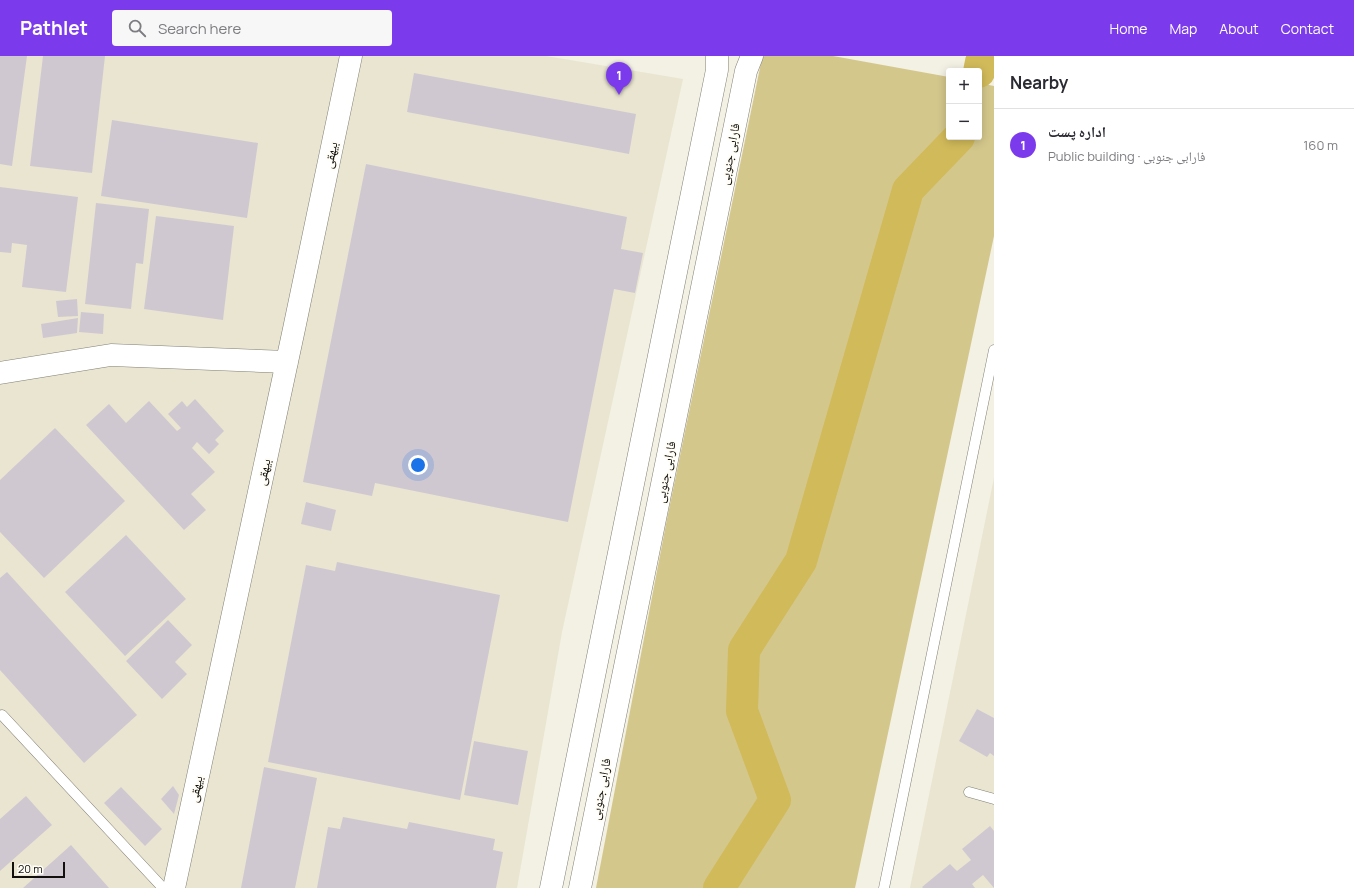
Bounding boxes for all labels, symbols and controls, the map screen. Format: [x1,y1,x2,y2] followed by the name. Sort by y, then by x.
[112,10,392,46] search box
[20,15,88,41] text: Pathlet
[126,17,148,39] icon: search
[158,18,241,39] text: Search here
[1110,19,1147,38] text: Home
[1169,19,1197,38] text: Map
[1219,19,1259,38] text: About
[1281,19,1334,38] text: Contact
[606,62,632,95] pin: 1
[946,68,982,140] map controls
[946,68,982,104] button: +
[1010,71,1068,94] text: Nearby
[946,104,982,140] button: −
[1048,121,1106,142] text: اداره پست
[714,122,744,186] street label: فارابی جنوبی
[1020,136,1026,154] text: 1
[1303,136,1338,154] text: 160 m
[318,140,342,170] street label: بیهقی
[1048,147,1206,165] text: Public building · فارابی جنوبی
[650,440,680,504] street label: فارابی جنوبی
[408,455,428,475] your location
[251,457,275,487] street label: بیهقی
[585,757,615,821] street label: فارابی جنوبی
[183,774,207,804] street label: بیهقی
[12,860,65,879] scale bar
[18,861,43,876] text: 20 m

